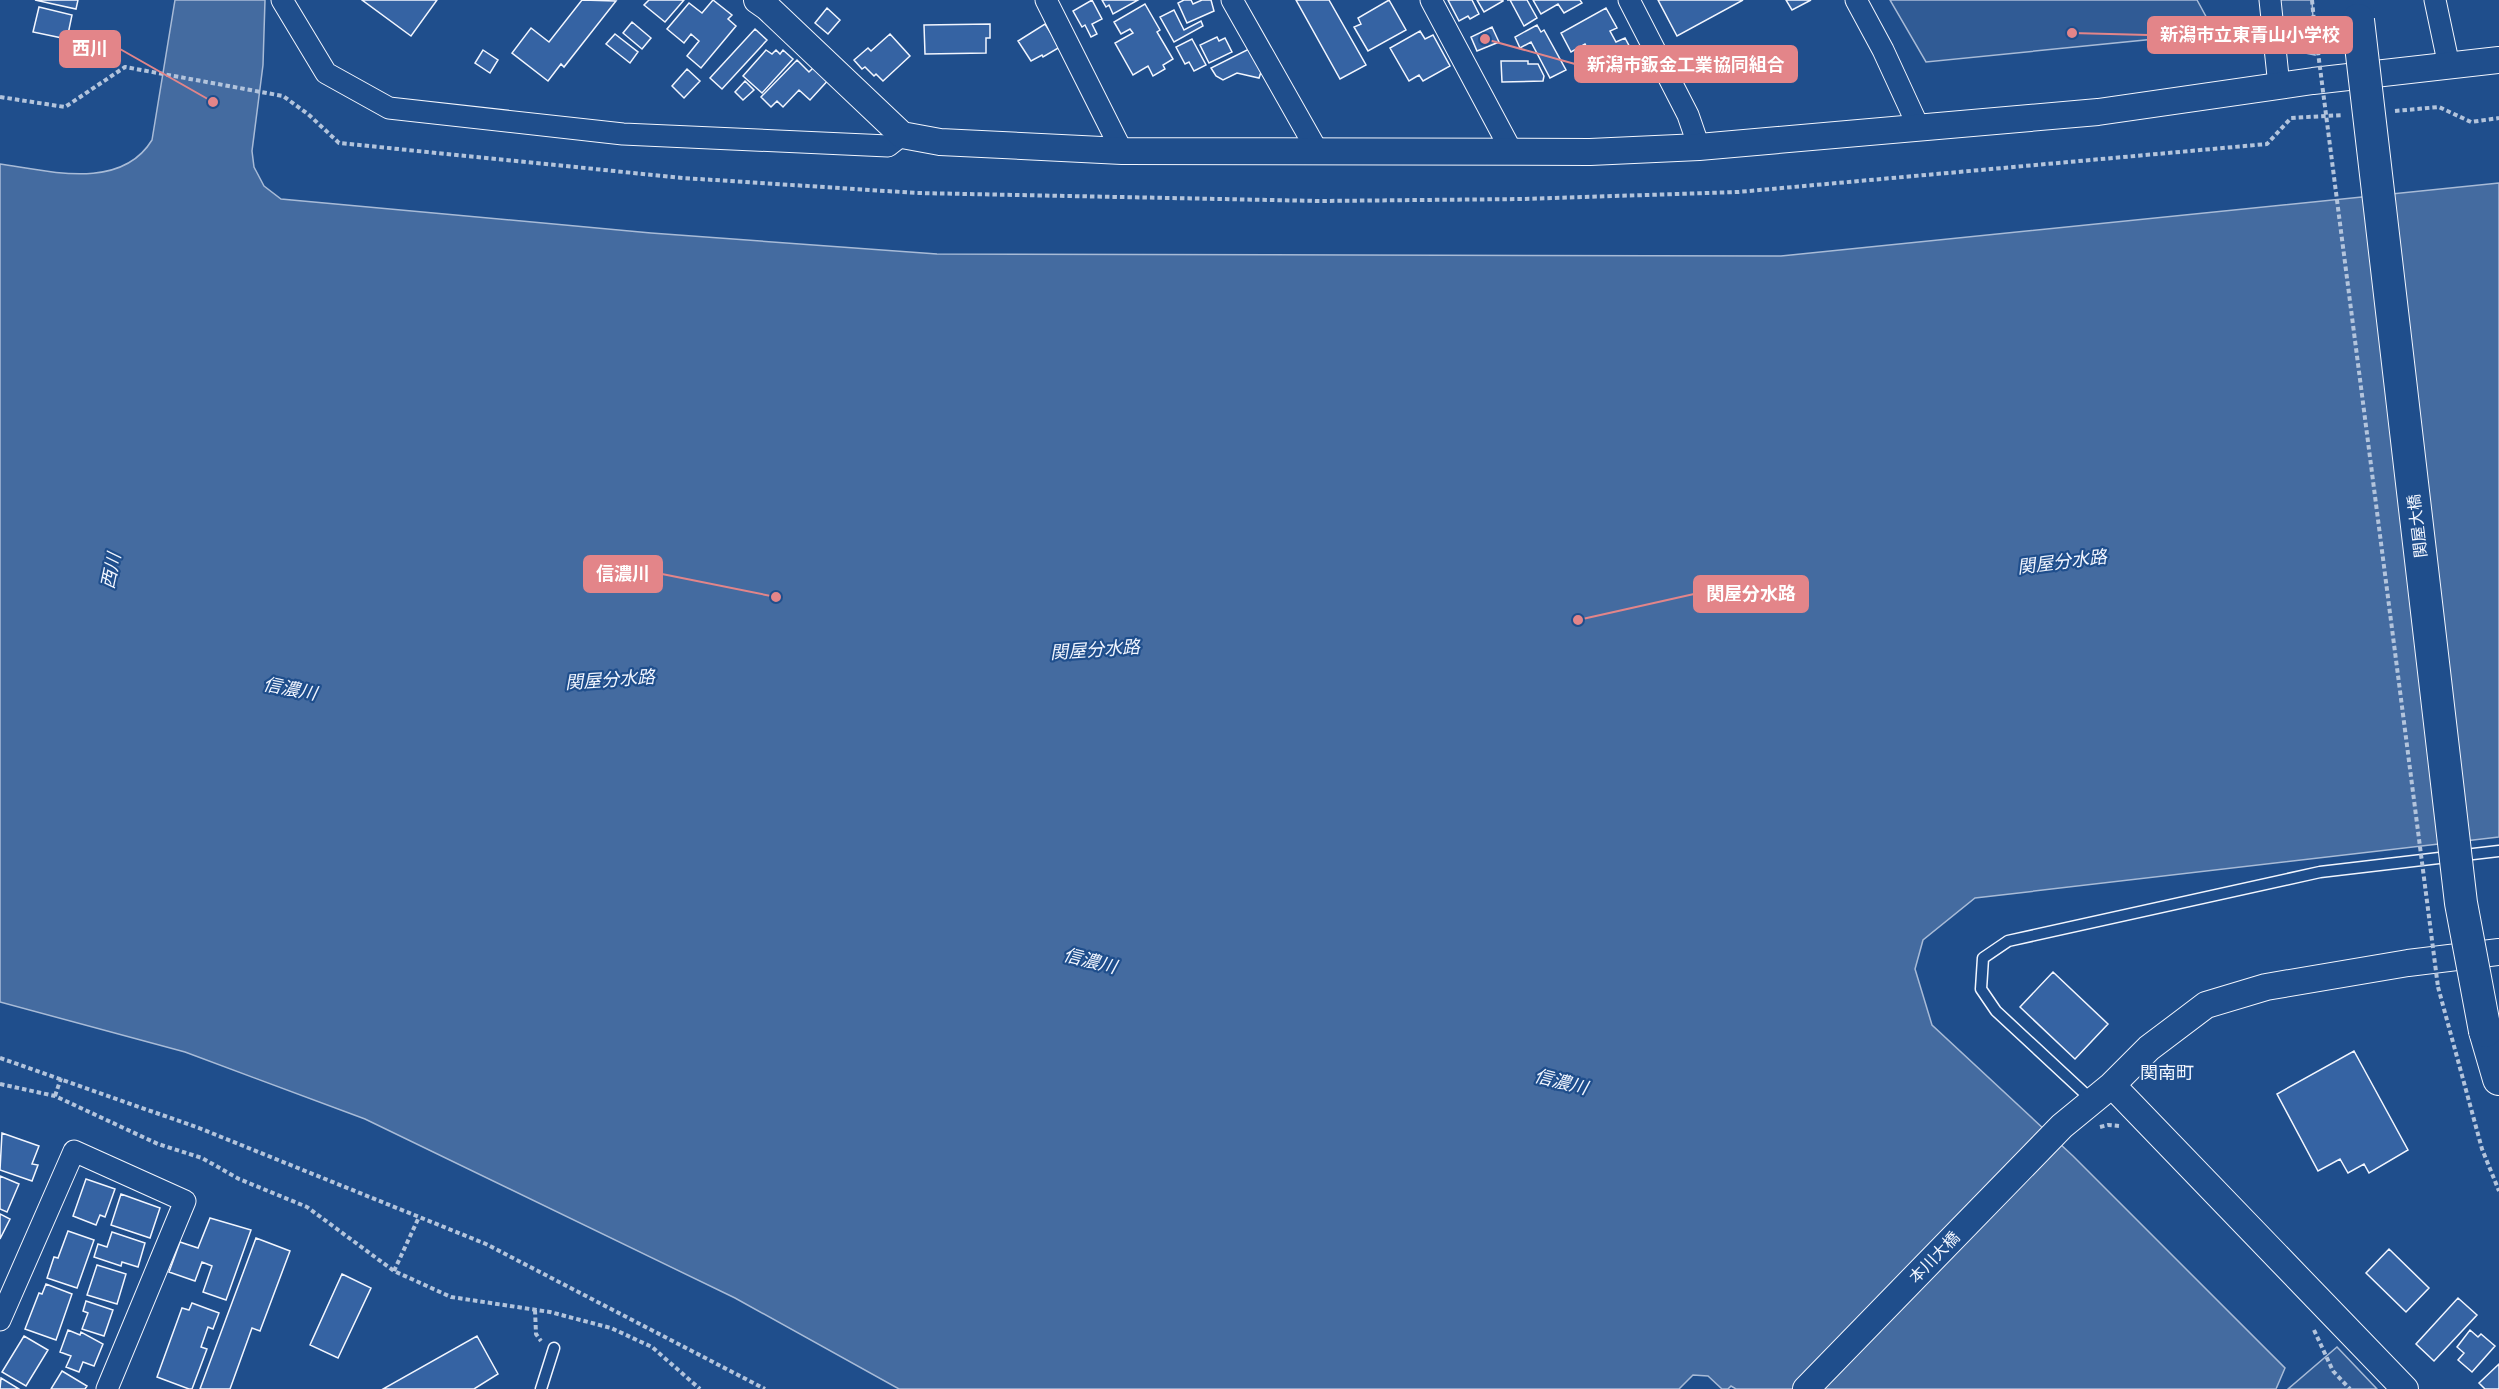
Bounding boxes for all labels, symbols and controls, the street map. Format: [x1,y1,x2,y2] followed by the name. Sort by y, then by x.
[2148,17,2352,53] callout: 新潟市立東青山小学校
[2160,23,2340,47] text: 新潟市立東青山小学校
[60,31,120,67] callout: 西川
[72,37,108,61] text: 西川
[1575,46,1797,82] callout: 新潟市鈑金工業協同組合
[1587,53,1785,77] text: 新潟市鈑金工業協同組合
[2403,493,2433,559] street label: 関屋大橋
[2016,544,2110,579] water label: 関屋分水路
[96,549,127,591] water label: 西川
[584,556,662,592] callout: 信濃川
[596,562,650,586] text: 信濃川
[1694,576,1808,612] callout: 関屋分水路
[1706,582,1796,606] text: 関屋分水路
[1049,635,1143,665] water label: 関屋分水路
[564,665,658,695] water label: 関屋分水路
[261,672,321,706] water label: 信濃川
[1061,943,1121,980] water label: 信濃川
[2140,1061,2194,1085] district label: 関南町
[1532,1064,1592,1101] water label: 信濃川
[1905,1227,1965,1288] street label: 本川大橋

